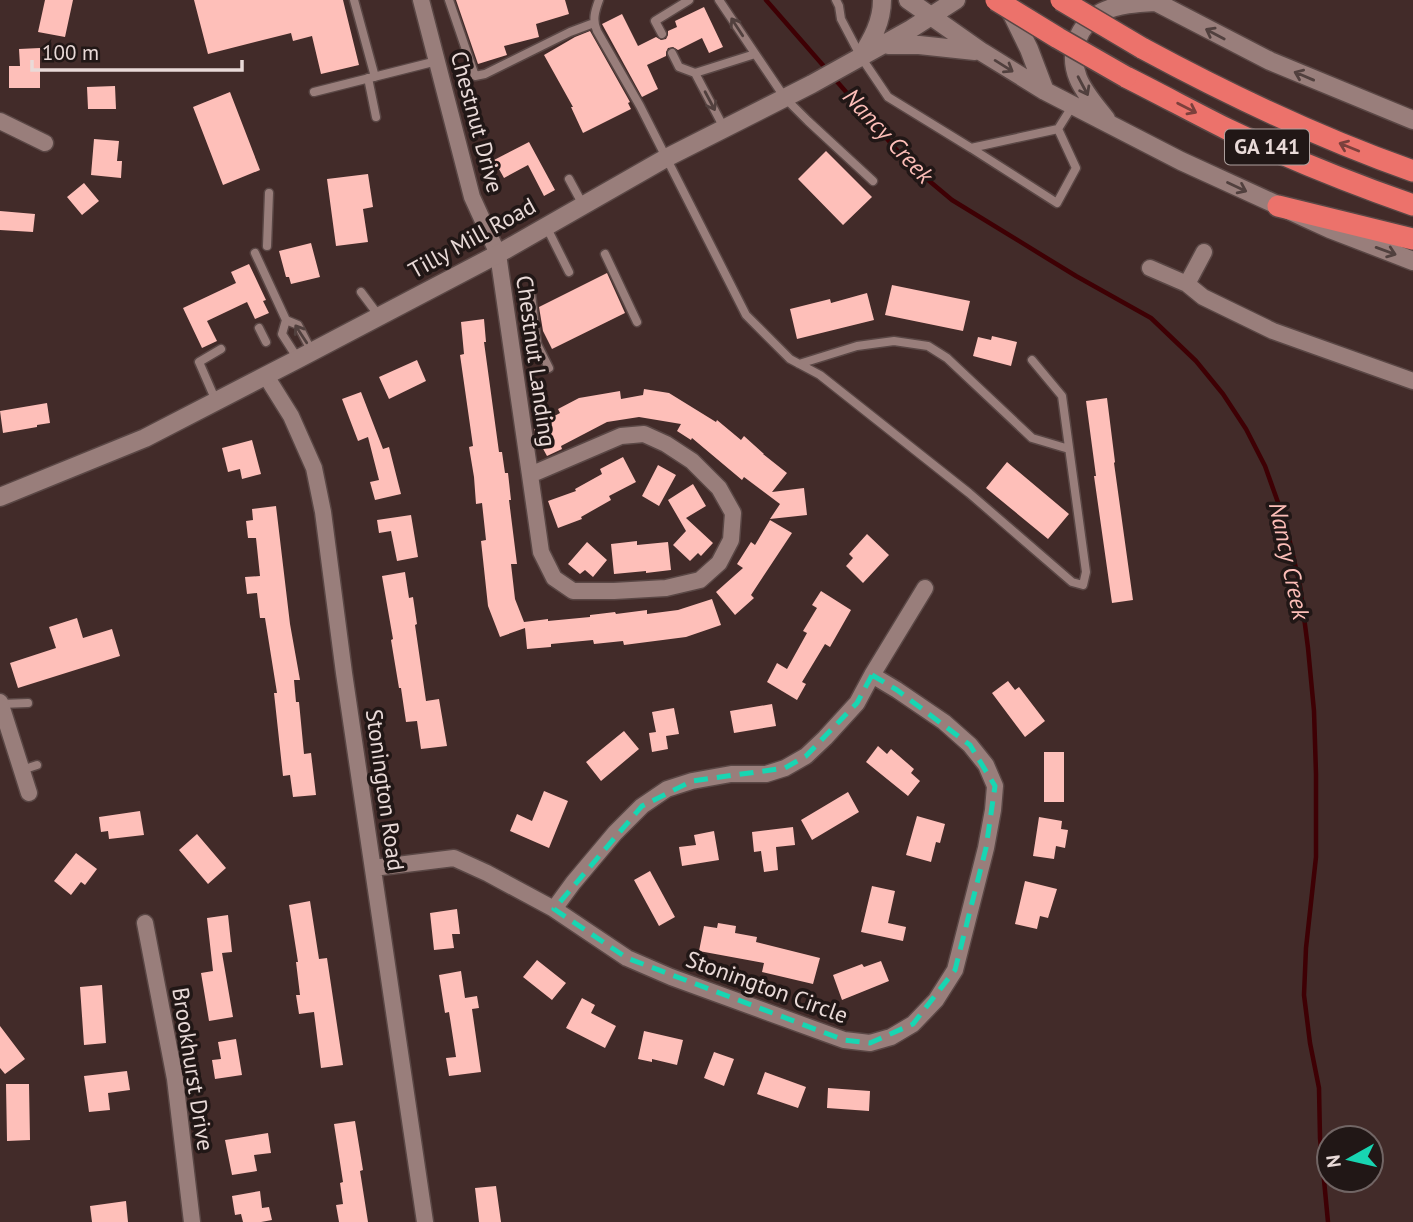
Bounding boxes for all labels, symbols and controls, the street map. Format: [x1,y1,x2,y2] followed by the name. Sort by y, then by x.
[730,18,744,37] one-way arrow
[1205,26,1226,40] one-way arrow
[32,28,242,72] scale bar
[42,39,99,66] text: 100 m
[445,48,510,196] street label: Chestnut Drive
[994,60,1014,74] one-way arrow
[1294,69,1316,82] one-way arrow
[1077,75,1090,96] one-way arrow
[836,81,941,191] water label: Nancy Creek
[703,90,717,111] one-way arrow
[1176,102,1197,115] one-way arrow
[1225,130,1309,164] road number: GA 141
[1339,140,1360,153] one-way arrow
[1225,181,1247,194] one-way arrow
[403,191,540,284] street label: Tilly Mill Road
[1375,246,1396,258] one-way arrow
[510,273,563,448] street label: Chestnut Landing
[294,325,309,344] one-way arrow
[1262,499,1317,624] water label: Nancy Creek
[360,707,411,873] street label: Stonington Road
[682,944,852,1029] street label: Stonington Circle
[166,985,221,1153] street label: Brookhurst Drive
[1315,1124,1385,1194] north arrow
[1320,1154,1346,1169] text: N

